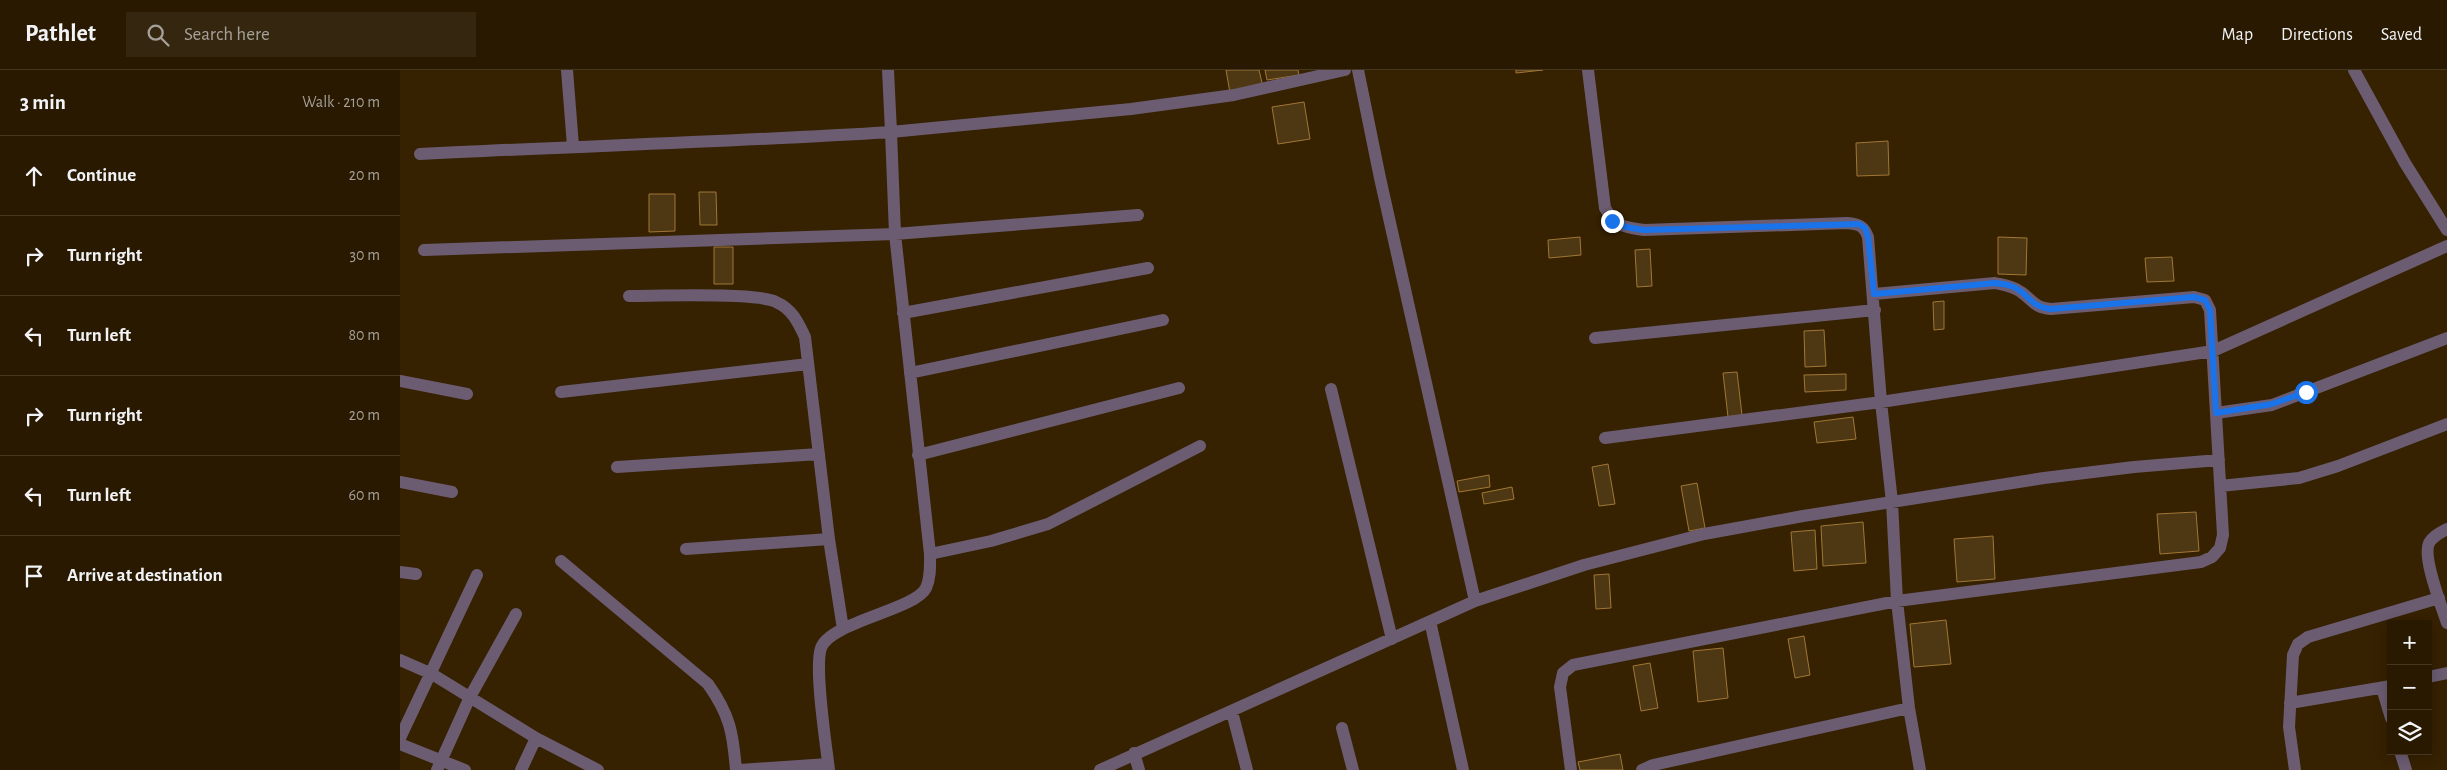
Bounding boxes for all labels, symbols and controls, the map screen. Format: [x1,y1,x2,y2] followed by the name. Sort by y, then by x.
[126,12,476,57] search box
[144,21,172,49] icon: search
[25,22,96,46] text: Pathlet
[184,25,270,44] text: Search here
[2222,26,2253,44] text: Map
[2281,26,2353,44] text: Directions
[2381,26,2422,44] text: Saved
[20,92,66,113] text: 3 min
[302,94,380,110] text: Walk · 210 m
[20,162,48,190] icon: ahead
[67,166,136,185] text: Continue
[349,167,380,183] text: 20 m
[1601,210,1624,233] route end
[20,242,48,270] icon: right
[67,246,142,265] text: Turn right
[350,247,380,263] text: 30 m
[20,322,48,350] icon: left
[67,326,131,345] text: Turn left
[349,327,380,343] text: 80 m
[2295,381,2318,404] route start
[20,402,48,430] icon: right
[67,406,142,425] text: Turn right
[349,407,380,423] text: 20 m
[20,482,48,510] icon: left
[67,486,131,505] text: Turn left
[349,487,380,503] text: 60 m
[20,562,48,590] icon: arrive
[67,566,223,585] text: Arrive at destination
[2387,620,2432,755] map controls
[2387,620,2432,665] button: +
[2387,665,2432,710] button: −
[2387,710,2432,755] button: layers

